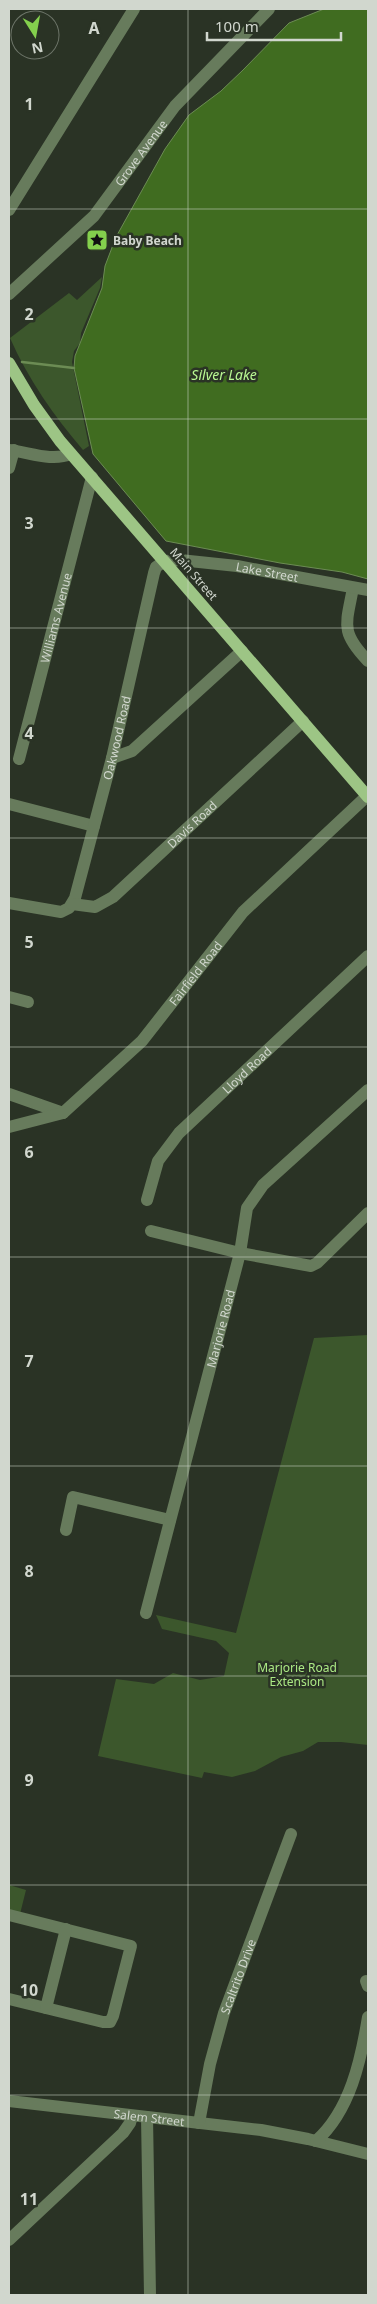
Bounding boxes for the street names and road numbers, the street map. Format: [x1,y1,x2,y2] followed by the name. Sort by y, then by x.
[110,116,171,189] street label: Grove Avenue
[166,544,222,605] street label: Main Street
[235,557,300,586] street label: Lake Street
[36,570,75,665] street label: Williams Avenue
[98,694,134,782] street label: Oakwood Road
[163,797,220,852] street label: Davis Road
[165,937,226,1009] street label: Fairfield Road
[218,1042,275,1097] street label: Lloyd Road
[202,1288,239,1369] street label: Marjorie Road
[216,1936,260,2016] street label: Scaltrito Drive
[113,2105,186,2130] street label: Salem Street

